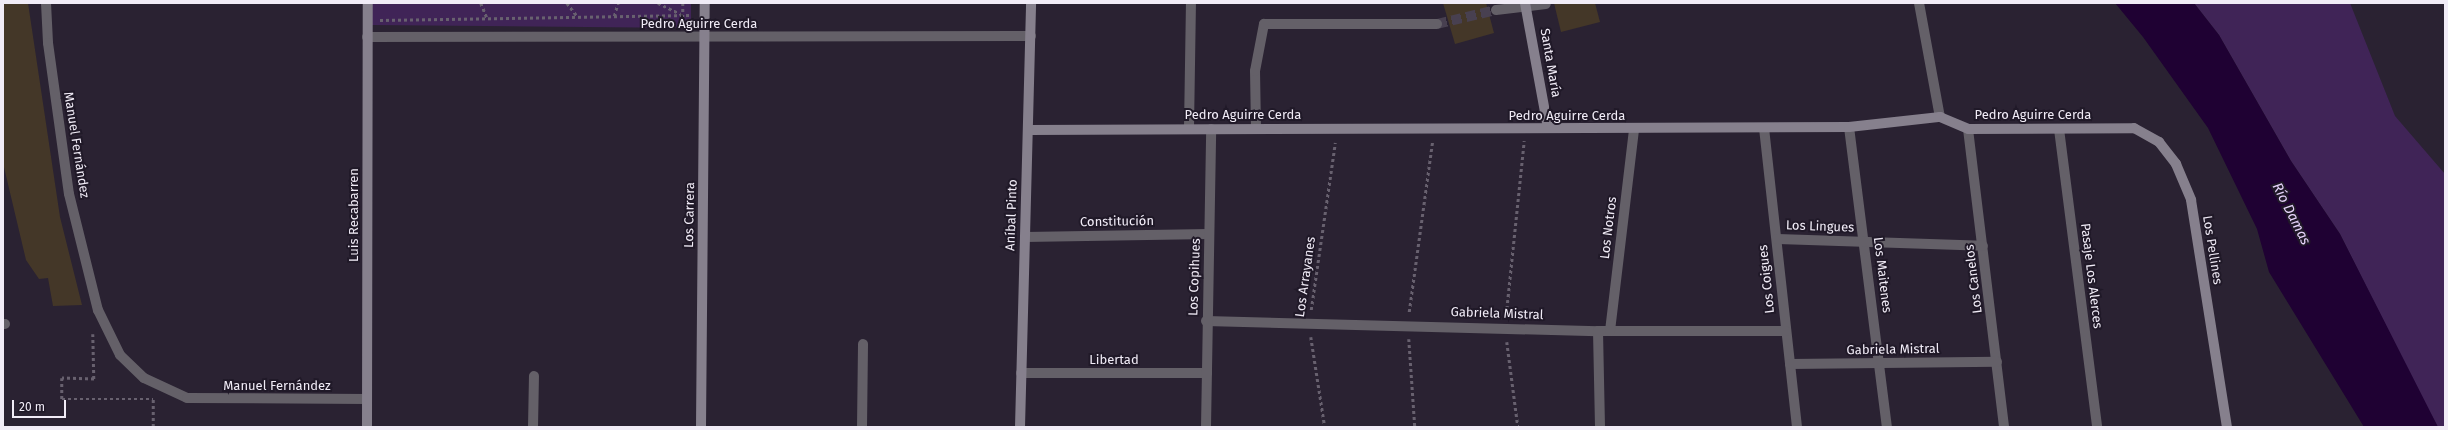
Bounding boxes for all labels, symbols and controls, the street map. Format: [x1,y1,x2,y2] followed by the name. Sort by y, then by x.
[641,16,757,32] street label: Pedro Aguirre Cerda
[1536,27,1564,99] street label: Santa María
[60,91,92,199] street label: Manuel Fernández
[1185,107,1301,123] street label: Pedro Aguirre Cerda
[1975,107,2091,123] street label: Pedro Aguirre Cerda
[1509,108,1625,124] street label: Pedro Aguirre Cerda
[346,168,362,262] street label: Luis Recabarren
[1003,179,1021,251] street label: Aníbal Pinto
[2268,180,2314,248] water label: Río Damas
[682,182,698,248] street label: Los Carrera
[1597,196,1621,260] street label: Los Notros
[1080,214,1154,230] street label: Constitución
[2199,214,2225,286] street label: Los Pellines
[1786,218,1854,236] street label: Los Lingues
[2077,222,2105,330] street label: Pasaje Los Alerces
[1293,236,1319,318] street label: Los Arrayanes
[1870,236,1894,314] street label: Los Maitenes
[1186,238,1204,316] street label: Los Copihues
[1756,244,1778,314] street label: Los Coigues
[1962,244,1986,314] street label: Los Canelos
[1450,305,1544,323] street label: Gabriela Mistral
[1846,341,1940,359] street label: Gabriela Mistral
[1089,352,1139,368] street label: Libertad
[223,378,331,394] street label: Manuel Fernández
[14,392,68,418] scale bar
[19,400,45,414] text: 20 m

